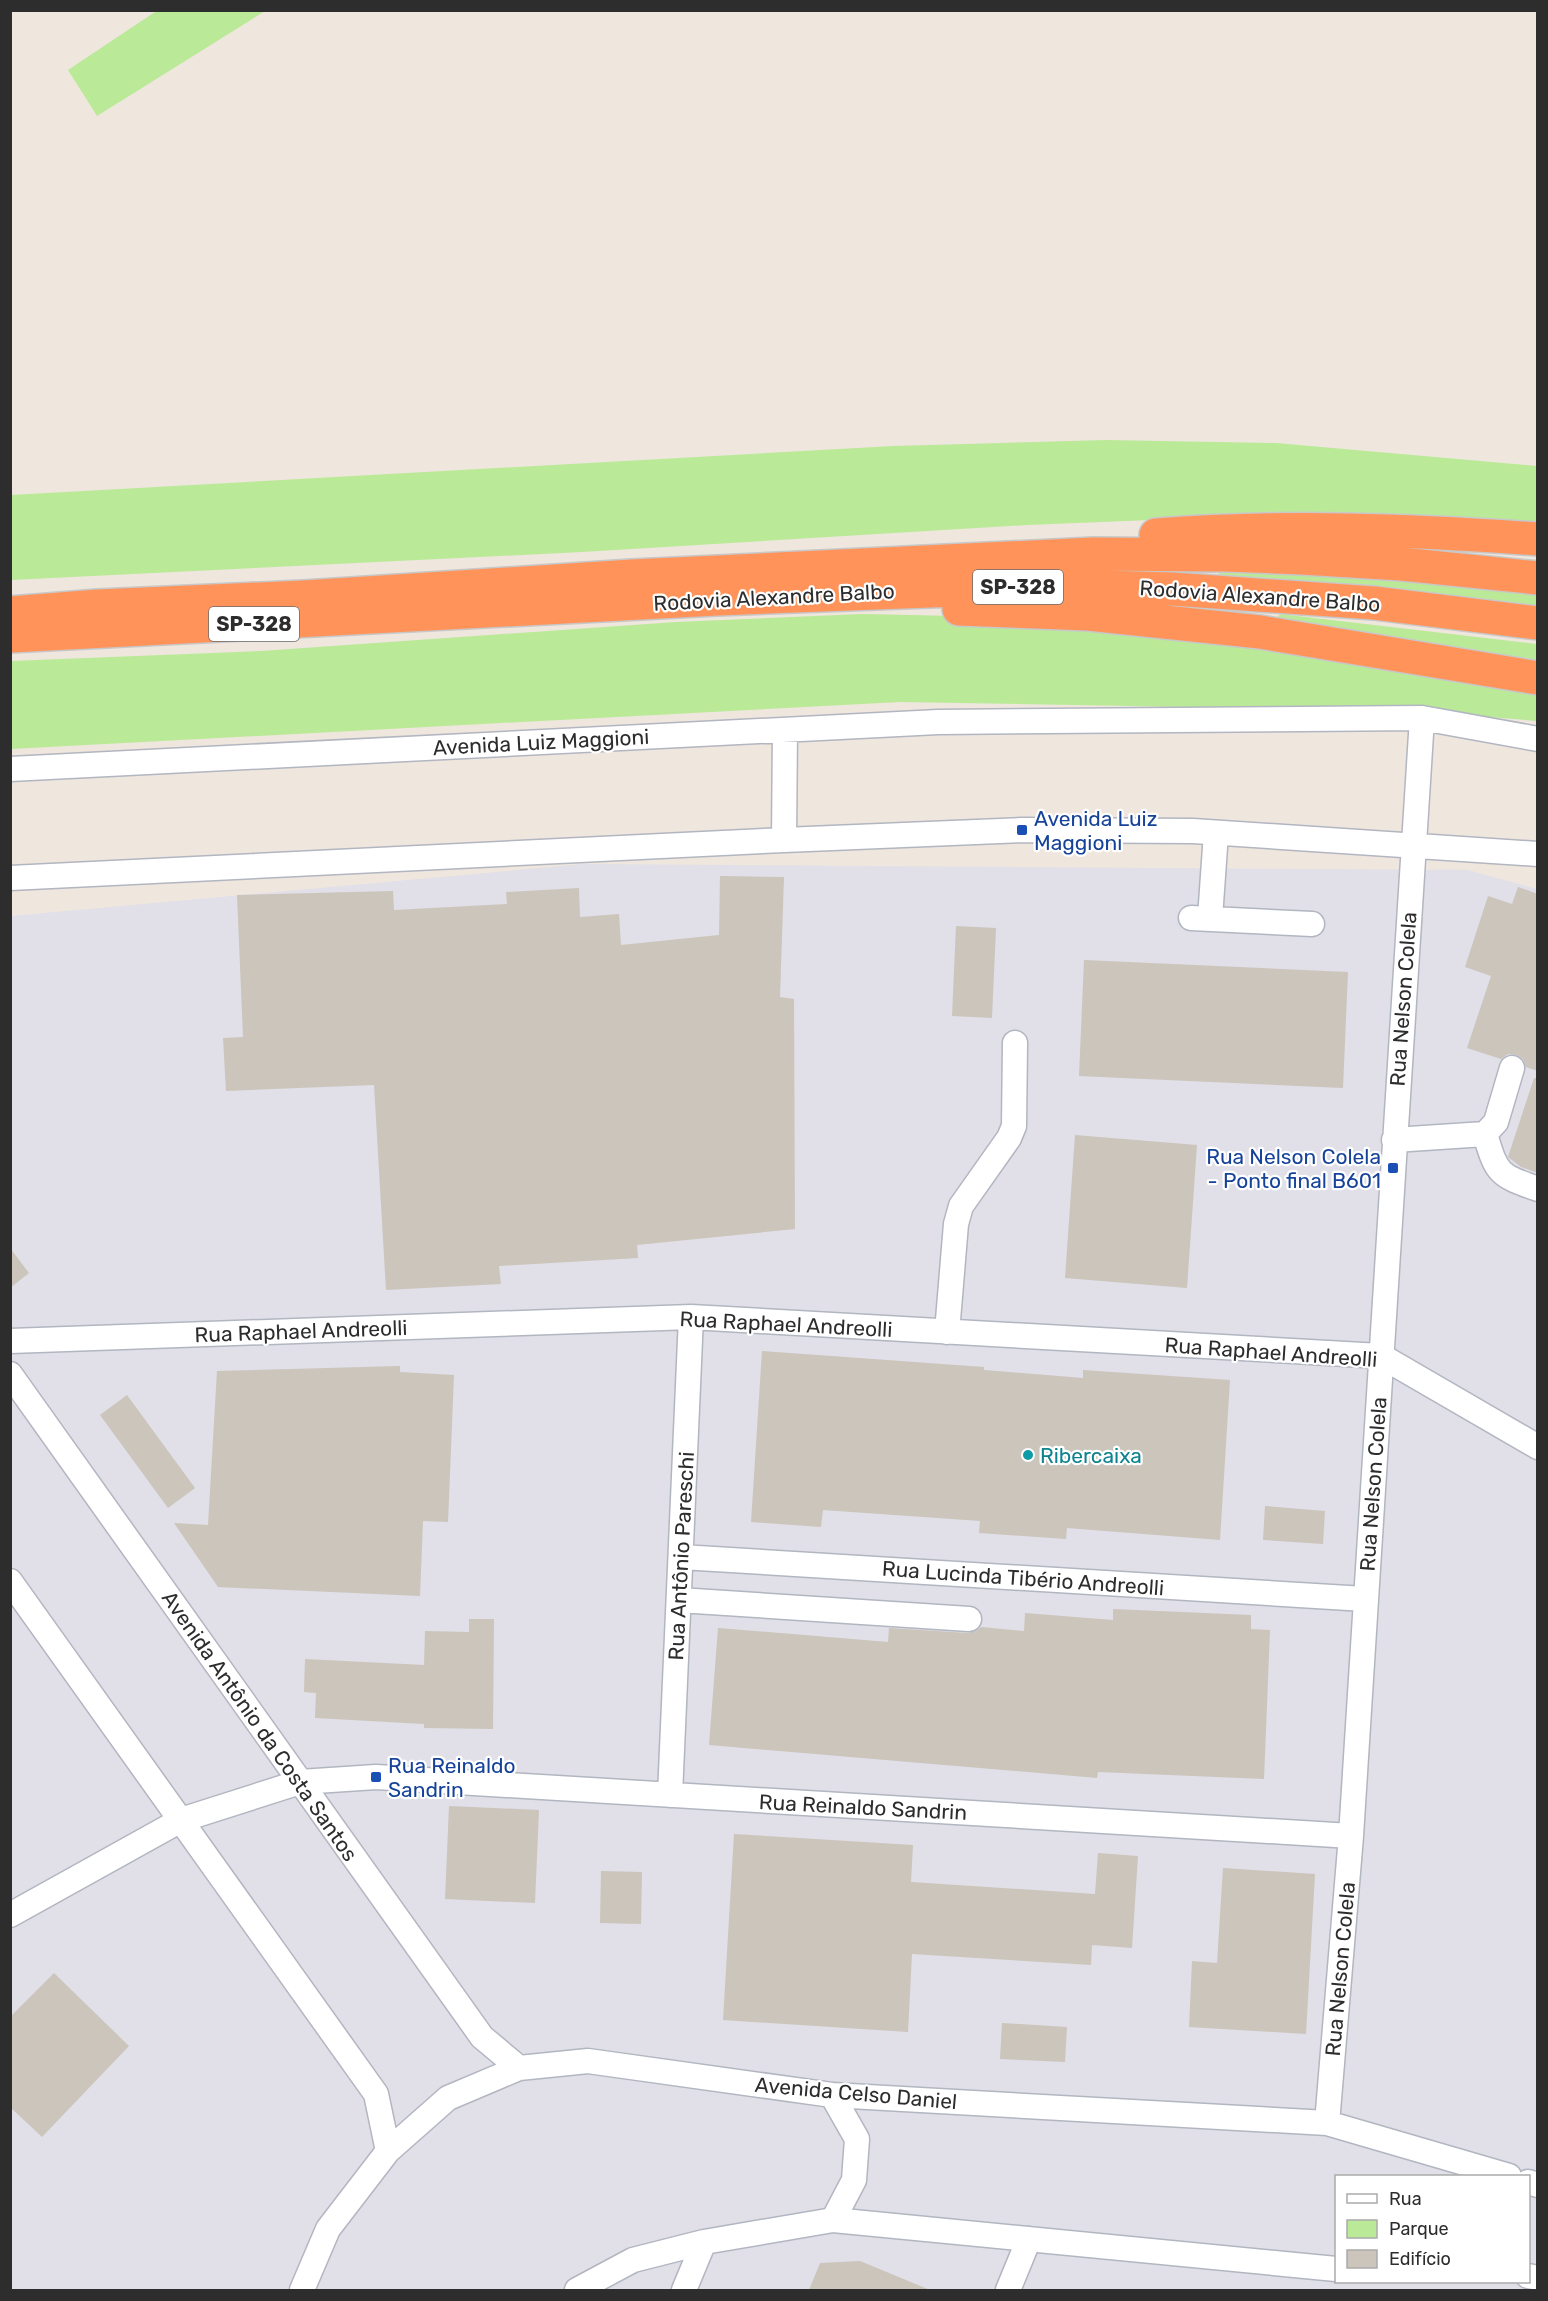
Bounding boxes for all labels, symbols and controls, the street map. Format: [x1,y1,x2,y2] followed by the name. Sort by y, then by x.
[973,570,1063,604] road number: SP-328
[1139,575,1381,617] street label: Rodovia Alexandre Balbo
[653,578,895,616] street label: Rodovia Alexandre Balbo
[209,607,299,641] road number: SP-328
[432,724,650,760] street label: Avenida Luiz Maggioni
[1034,806,1157,855] place label: Avenida Luiz Maggioni
[1015,823,1029,837] marker: Avenida Luiz Maggioni
[1384,911,1422,1087] street label: Rua Nelson Colela
[1206,1144,1381,1193] place label: Rua Nelson Colela - Ponto final B601
[1386,1161,1400,1175] marker: Rua Nelson Colela - Ponto final B601
[679,1306,893,1342] street label: Rua Raphael Andreolli
[194,1315,408,1347] street label: Rua Raphael Andreolli
[1164,1332,1378,1372] street label: Rua Raphael Andreolli
[1354,1396,1392,1572] street label: Rua Nelson Colela
[1040,1443,1142,1468] place label: Ribercaixa
[1021,1448,1035,1462] marker: Ribercaixa
[663,1451,699,1661] street label: Rua Antônio Pareschi
[881,1556,1165,1600] street label: Rua Lucinda Tibério Andreolli
[157,1586,363,1866] street label: Avenida Antônio da Costa Santos
[388,1753,516,1802] place label: Rua Reinaldo Sandrin
[369,1770,383,1784] marker: Rua Reinaldo Sandrin
[758,1789,968,1825] street label: Rua Reinaldo Sandrin
[1320,1881,1360,2057] street label: Rua Nelson Colela
[754,2072,958,2114] street label: Avenida Celso Daniel
[1335,2175,1530,2283] legend
[1389,2188,1422,2210] text: Rua
[1389,2218,1449,2240] text: Parque
[1389,2248,1451,2270] text: Edifício

